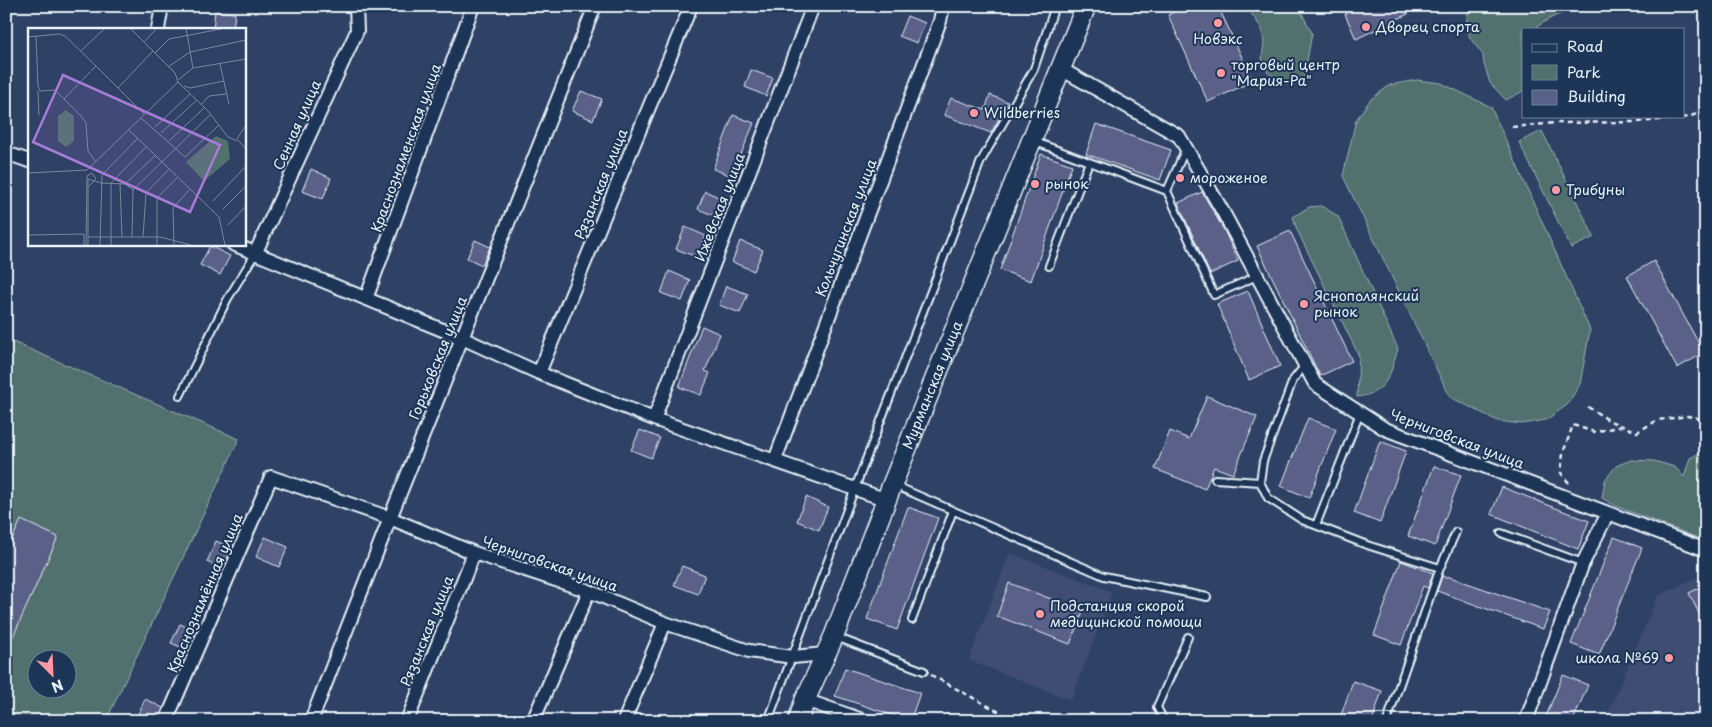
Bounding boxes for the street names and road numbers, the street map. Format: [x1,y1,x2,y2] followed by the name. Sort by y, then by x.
[365,60,446,235] street label: Краснознаменская улица
[267,76,326,173] street label: Сенная улица
[569,125,632,242] street label: Рязанская улица
[689,149,750,264] street label: Ижевская улица
[810,156,882,300] street label: Кольчугинская улица
[403,293,472,423] street label: Горьковская улица
[897,317,967,452] street label: Мурманская улица
[1387,403,1528,474] street label: Черниговская улица
[161,510,248,676] street label: Краснознамённая улица
[479,530,621,597] street label: Черниговская улица
[395,572,458,689] street label: Рязанская улица

